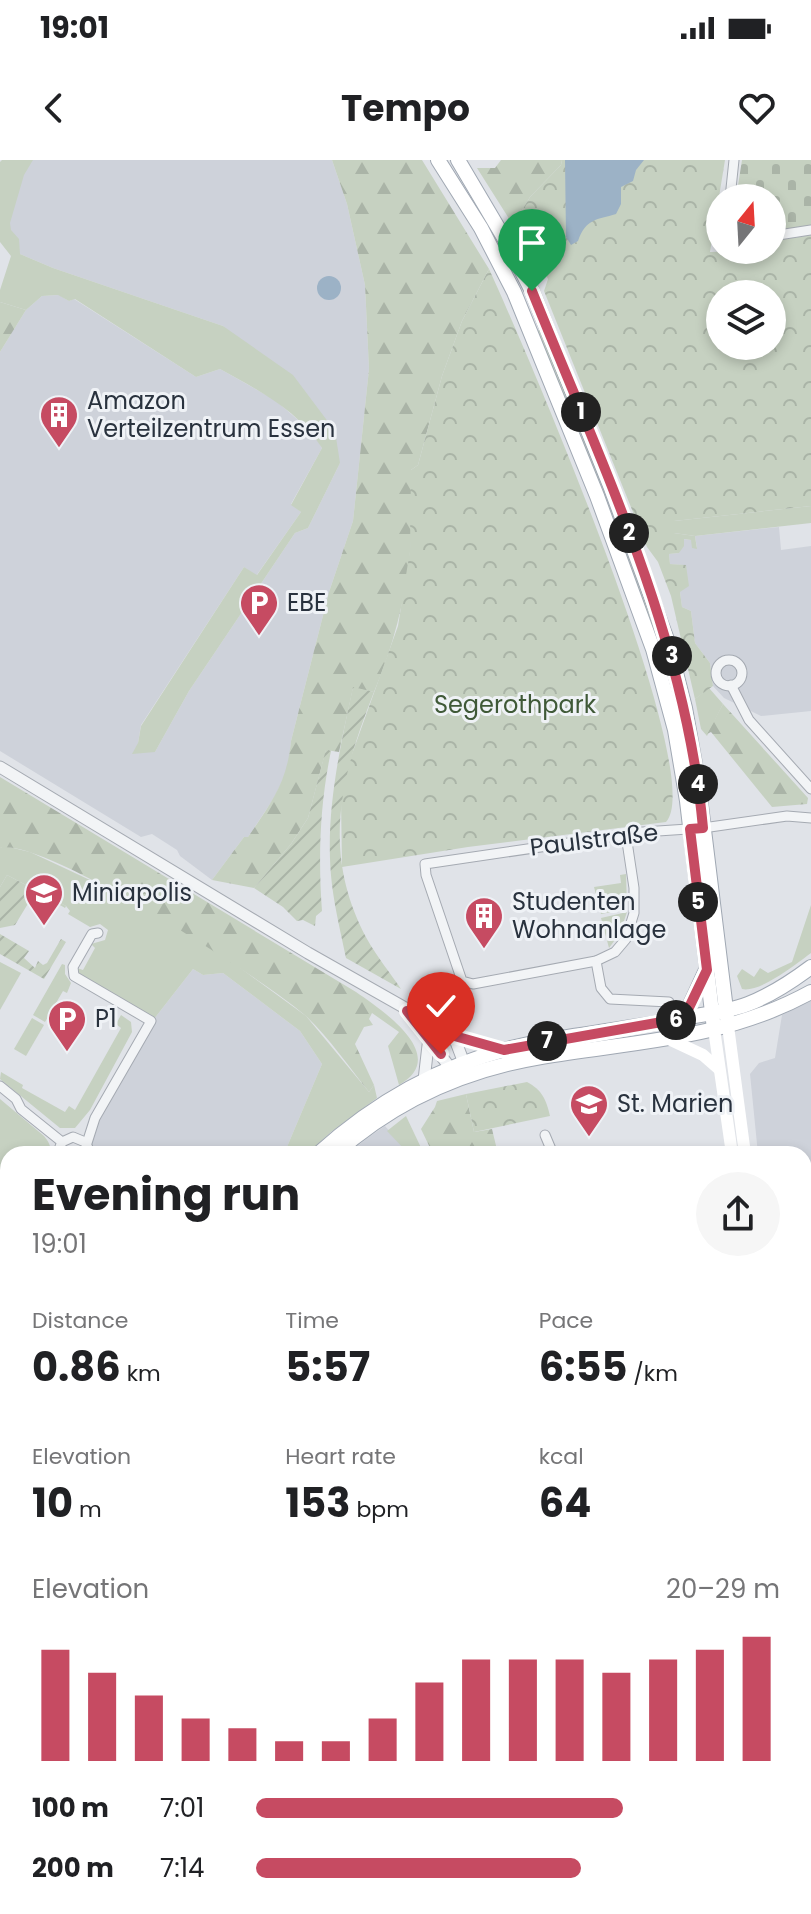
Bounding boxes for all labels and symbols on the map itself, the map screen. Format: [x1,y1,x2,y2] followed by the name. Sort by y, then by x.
[706,184,786,264] north arrow
[498,209,566,291] pin
[87,384,335,445] place label: Amazon Verteilzentrum Essen
[561,392,601,432] pin: 1
[38,394,80,449] building icon: Amazon Verteilzentrum Essen
[609,513,649,553] pin: 2
[238,582,280,637] parking icon: EBE
[287,586,326,619] place label: EBE
[652,636,692,676] pin: 3
[434,688,597,721] park label: Segerothpark
[678,764,718,804] pin: 4
[528,815,660,864] street label: Paulstraße
[23,872,65,927] school or university icon: Miniapolis
[72,876,192,909] place label: Miniapolis
[678,882,718,922] pin: 5
[512,885,666,946] place label: Studenten Wohnanlage
[463,895,505,950] building icon: Studenten Wohnanlage
[407,972,475,1054] pin
[46,998,88,1053] parking icon: P1
[656,1000,696,1040] pin: 6
[95,1002,117,1035] place label: P1
[527,1021,567,1061] pin: 7
[568,1083,610,1138] school or university icon: St. Marien
[617,1087,733,1120] place label: St. Marien

